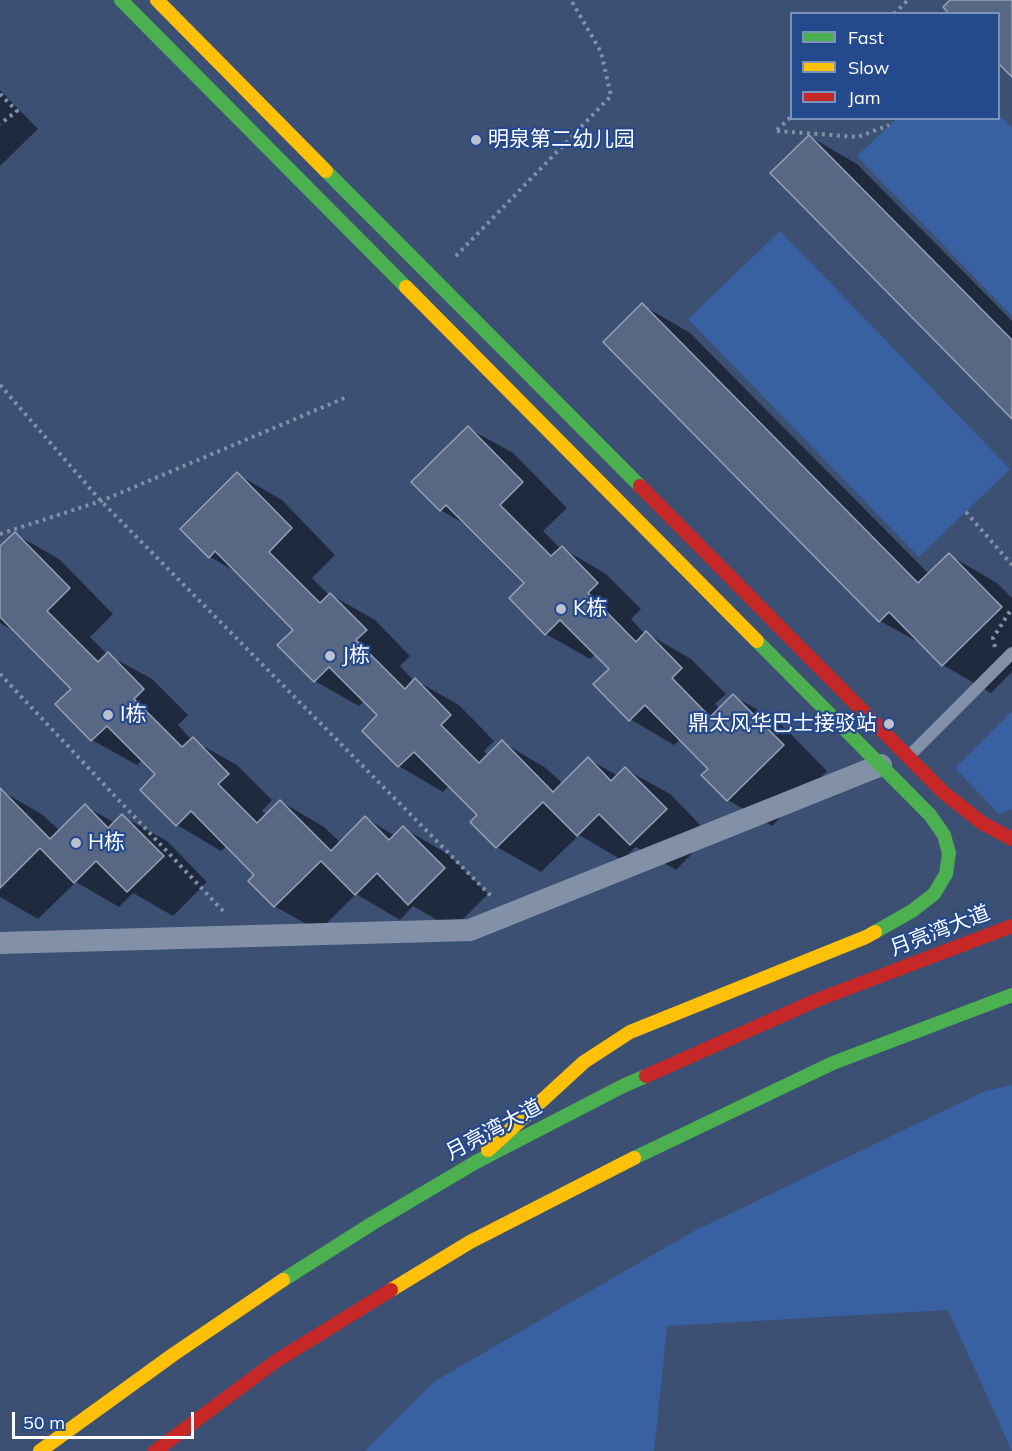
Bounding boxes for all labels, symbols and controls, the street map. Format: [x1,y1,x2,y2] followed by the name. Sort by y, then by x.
[790,12,1000,120] legend
[848,26,884,49] text: Fast
[848,56,889,79] text: Slow
[848,86,881,109] text: Jam
[488,127,635,153] place label: 明泉第二幼儿园
[469,133,483,147] marker: 明泉第二幼儿园
[573,596,607,622] place label: K栋
[554,602,568,616] marker: K栋
[342,643,370,669] place label: J栋
[323,649,337,663] marker: J栋
[120,702,146,728] place label: I栋
[101,708,115,722] marker: I栋
[688,711,877,737] place label: 鼎太风华巴士接驳站
[882,717,896,731] marker: 鼎太风华巴士接驳站
[88,830,125,856] place label: H栋
[69,836,83,850] marker: H栋
[886,900,994,962] street label: 月亮湾大道
[442,1094,546,1166] street label: 月亮湾大道
[15,1400,196,1438] scale bar
[23,1411,65,1434] text: 50 m

